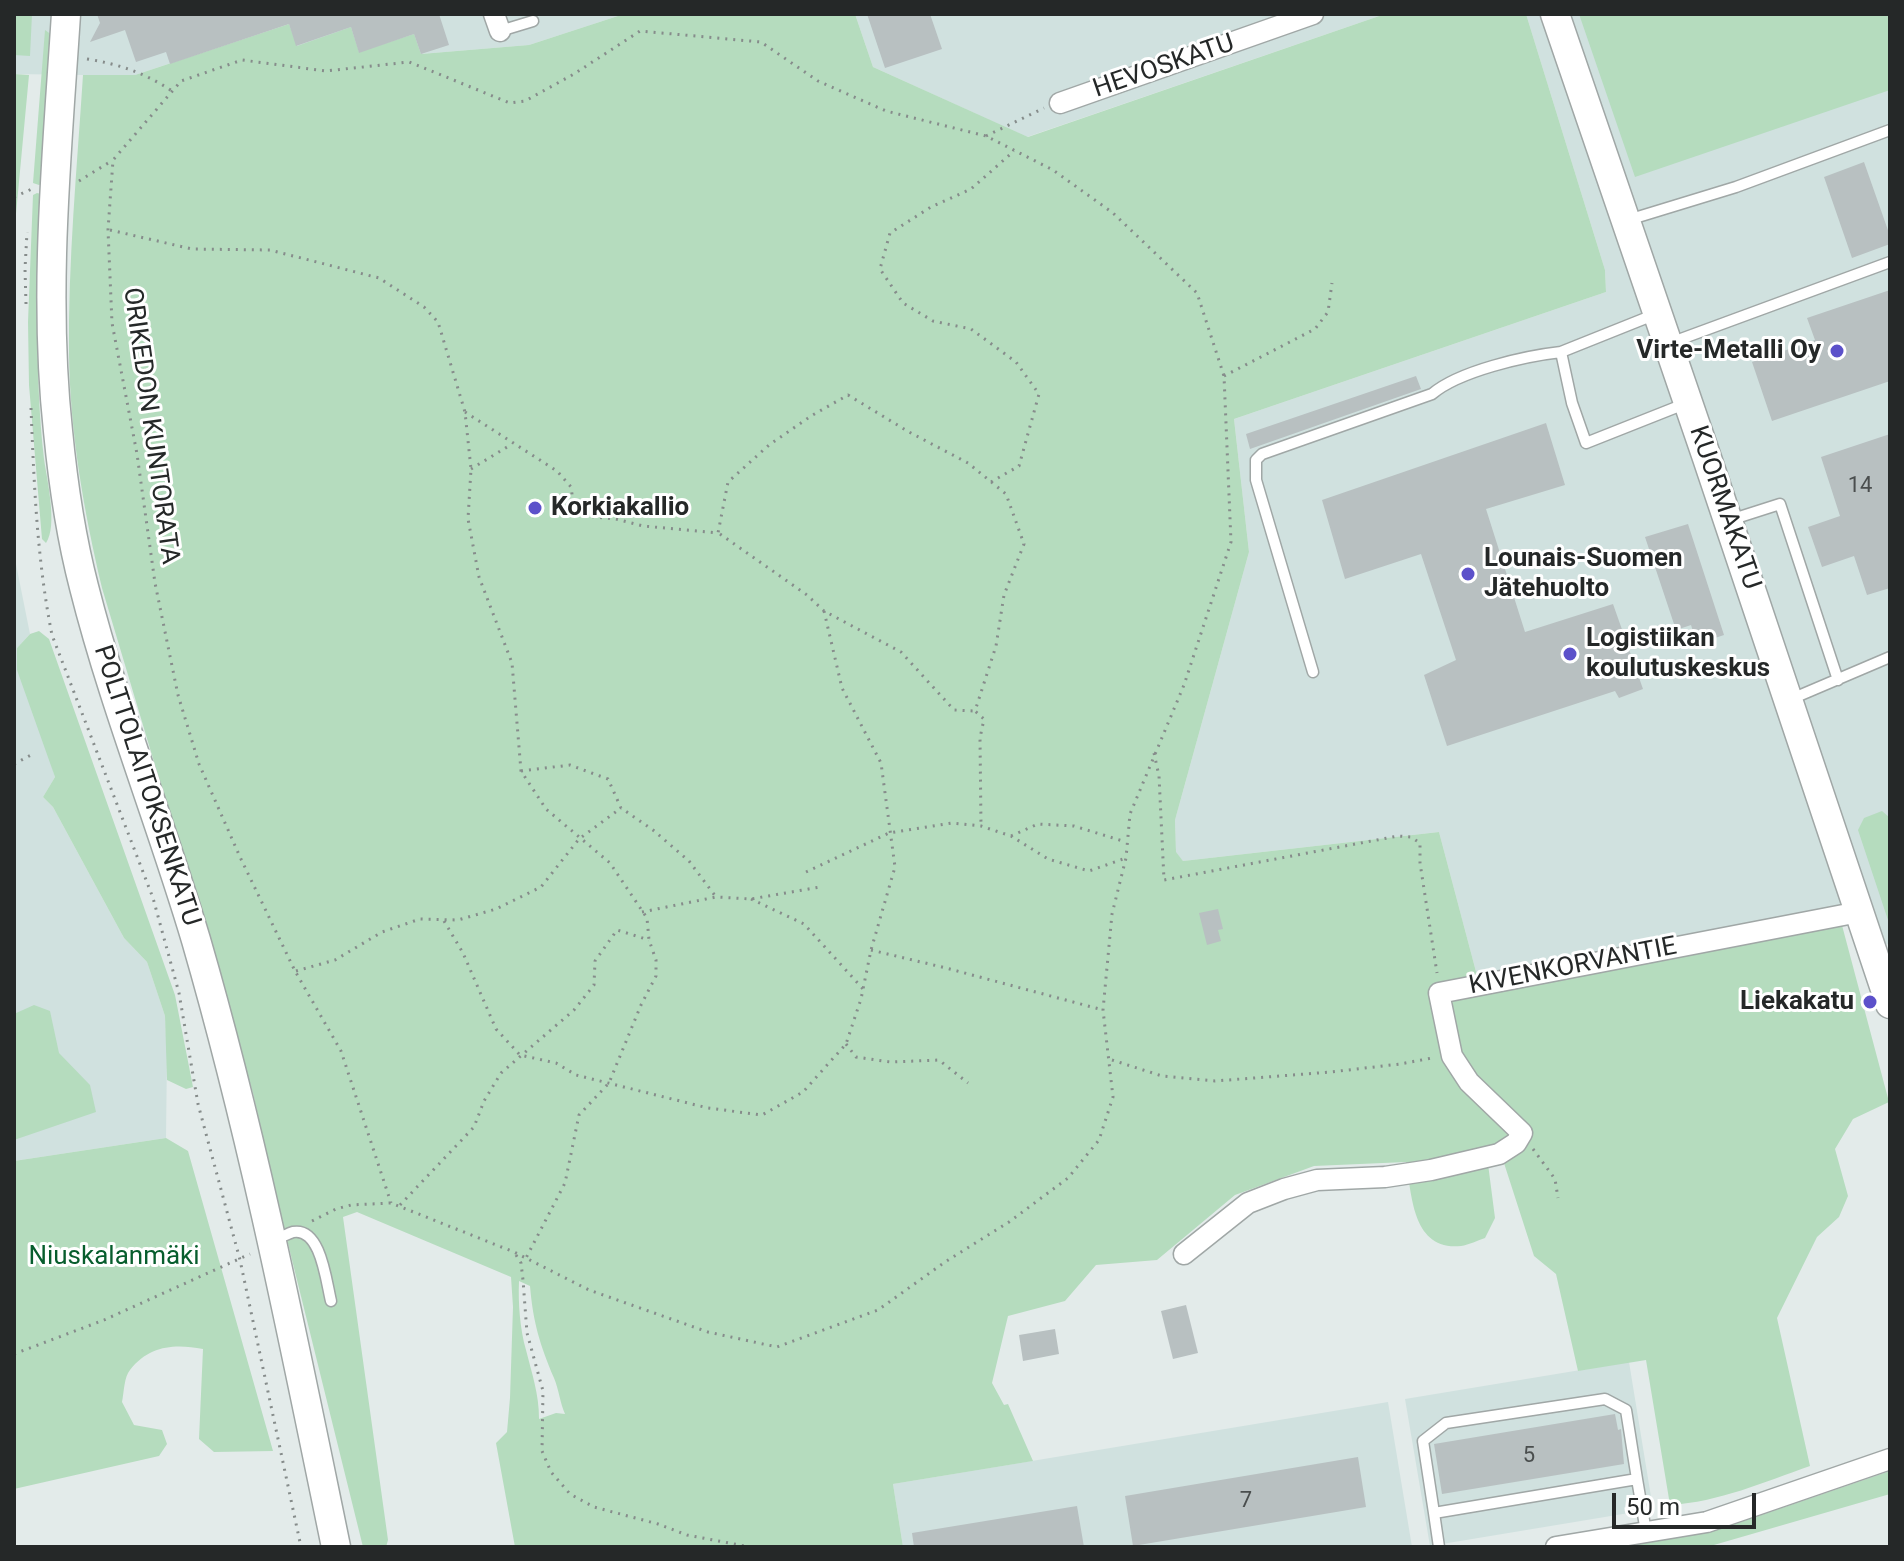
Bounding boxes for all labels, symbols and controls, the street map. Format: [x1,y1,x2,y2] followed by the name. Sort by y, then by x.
[1089,28,1239,106] street label: HEVOSKATU
[115,286,185,566] street label: ORIKEDON KUNTORATA
[1636,335,1821,367] place label: Virte-Metalli Oy
[1828,342,1846,360] marker: Virte-Metalli Oy
[1681,422,1767,594] street label: KUORMAKATU
[1848,473,1872,499] house number: 14
[551,492,689,524] place label: Korkiakallio
[526,499,544,517] marker: Korkiakallio
[1484,543,1683,604] place label: Lounais-Suomen Jätehuolto
[1459,565,1477,583] marker: Lounais-Suomen Jätehuolto
[1586,623,1770,684] place label: Logistiikan koulutuskeskus
[86,642,206,930] street label: POLTTOLAITOKSENKATU
[1561,645,1579,663] marker: Logistiikan koulutuskeskus
[1466,932,1680,1002] street label: KIVENKORVANTIE
[1740,986,1854,1018] place label: Liekakatu
[1861,993,1879,1011] marker: Liekakatu
[28,1241,200,1273] park label: Niuskalanmäki
[1523,1443,1535,1469] house number: 5
[1616,1477,1760,1527] scale bar
[1240,1488,1252,1514] house number: 7
[1626,1493,1680,1521] text: 50 m

